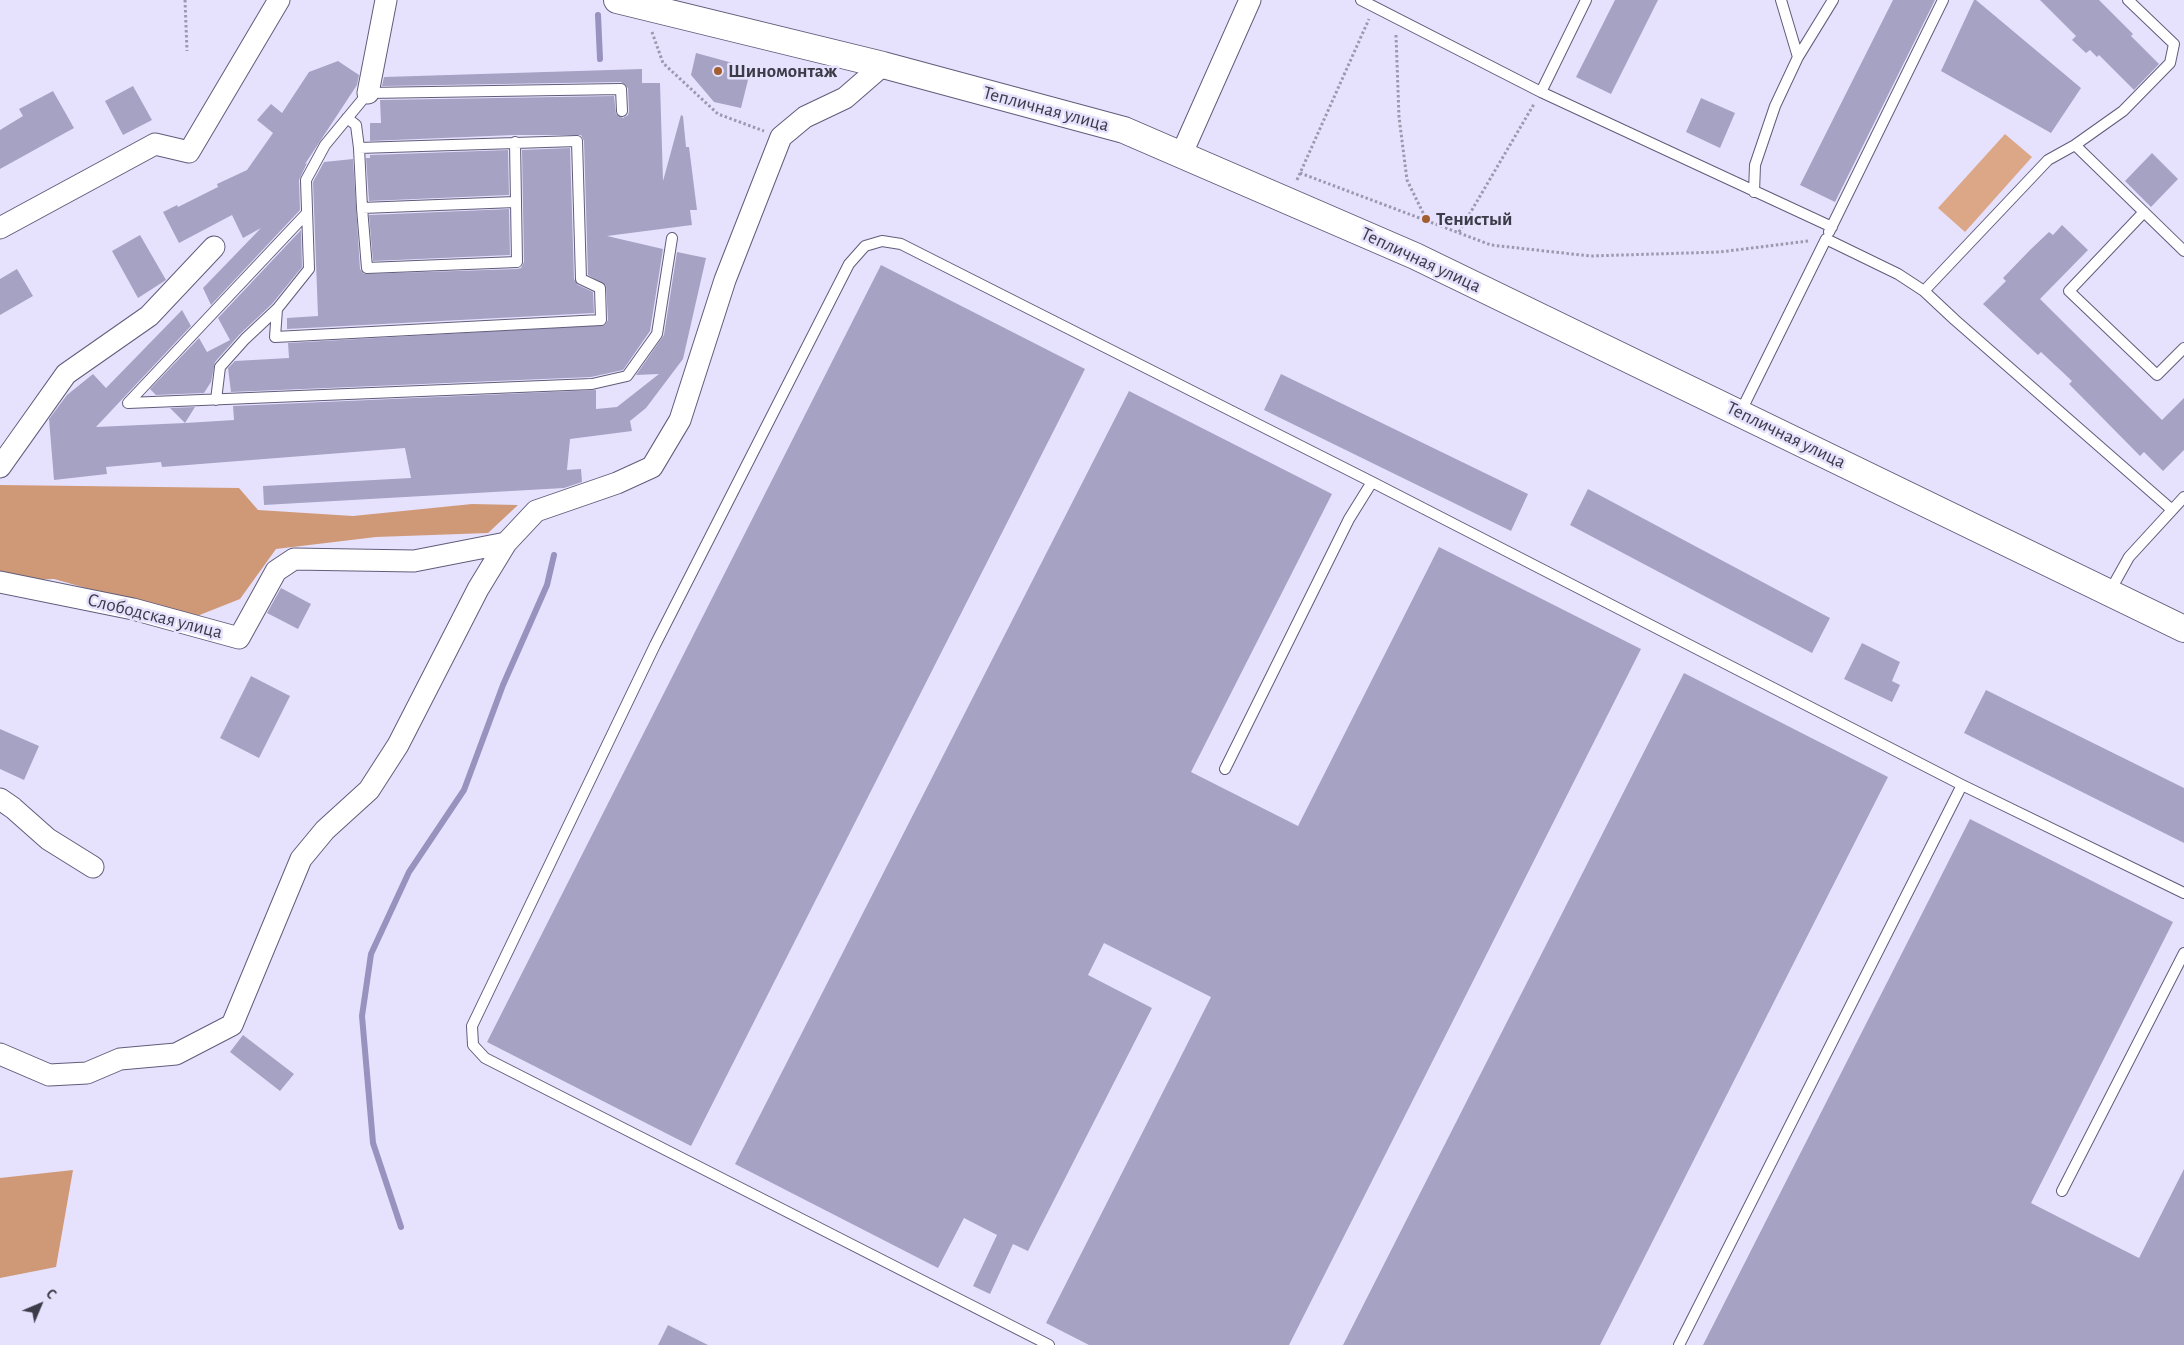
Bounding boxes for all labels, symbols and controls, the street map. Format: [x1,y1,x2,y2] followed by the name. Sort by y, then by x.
[728,60,837,82] place label: Шиномонтаж
[712,65,724,77] marker: Шиномонтаж
[980,81,1112,137] street label: Тепличная улица
[1436,208,1512,230] place label: Тенистый
[1420,213,1432,225] marker: Тенистый
[1357,222,1485,298] street label: Тепличная улица
[1723,396,1849,474] street label: Тепличная улица
[85,588,225,644] street label: Слободская улица
[15,1280,65,1330] north arrow
[43,1287,58,1302] text: С

